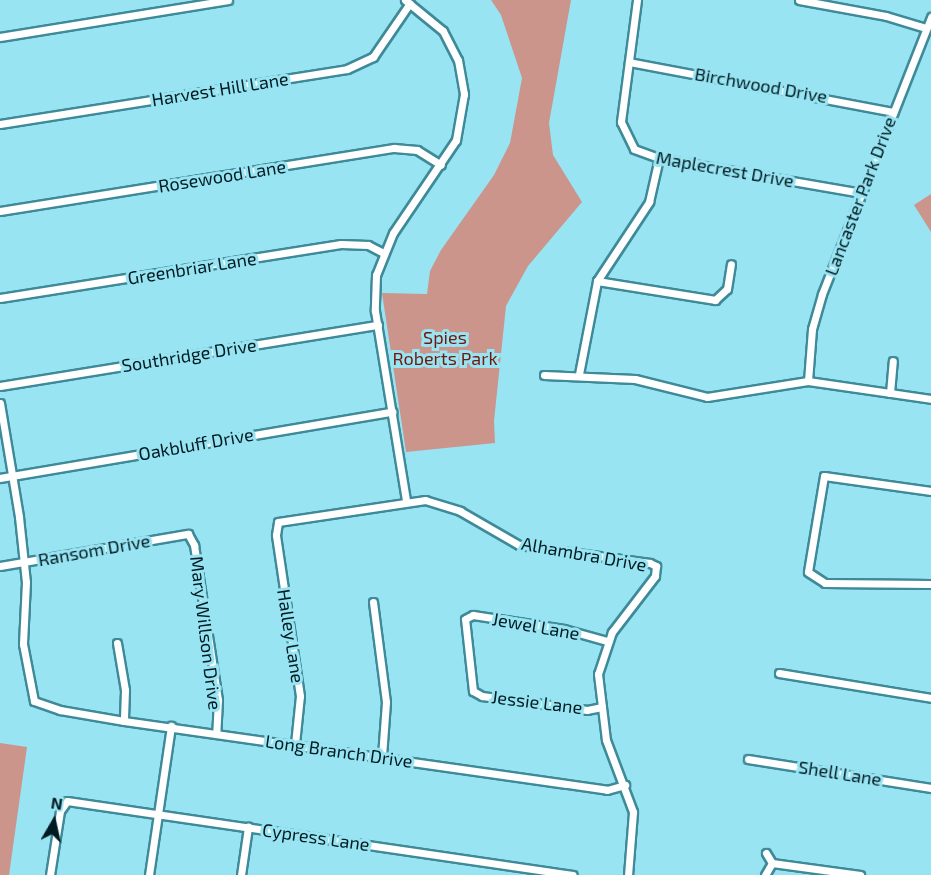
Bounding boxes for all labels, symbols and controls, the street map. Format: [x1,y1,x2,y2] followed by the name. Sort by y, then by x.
[693,63,829,107] street label: Birchwood Drive
[150,67,290,111] street label: Harvest Hill Lane
[820,113,900,279] street label: Lancaster Park Drive
[655,146,795,192] street label: Maplecrest Drive
[157,155,287,197] street label: Rosewood Lane
[126,247,258,289] street label: Greenbriar Lane
[392,327,498,370] park label: Spies Roberts Park
[120,334,258,376] street label: Southridge Drive
[137,423,255,465] street label: Oakbluff Drive
[36,530,152,570] street label: Ransom Drive
[520,532,648,576] street label: Alhambra Drive
[186,555,226,711] street label: Mary Willson Drive
[273,587,309,685] street label: Halley Lane
[490,608,582,644] street label: Jewel Lane
[490,686,584,718] street label: Jessie Lane
[264,730,414,772] street label: Long Branch Drive
[797,756,883,790] street label: Shell Lane
[24,791,84,851] north arrow
[50,792,64,813] text: N
[261,819,371,855] street label: Cypress Lane

